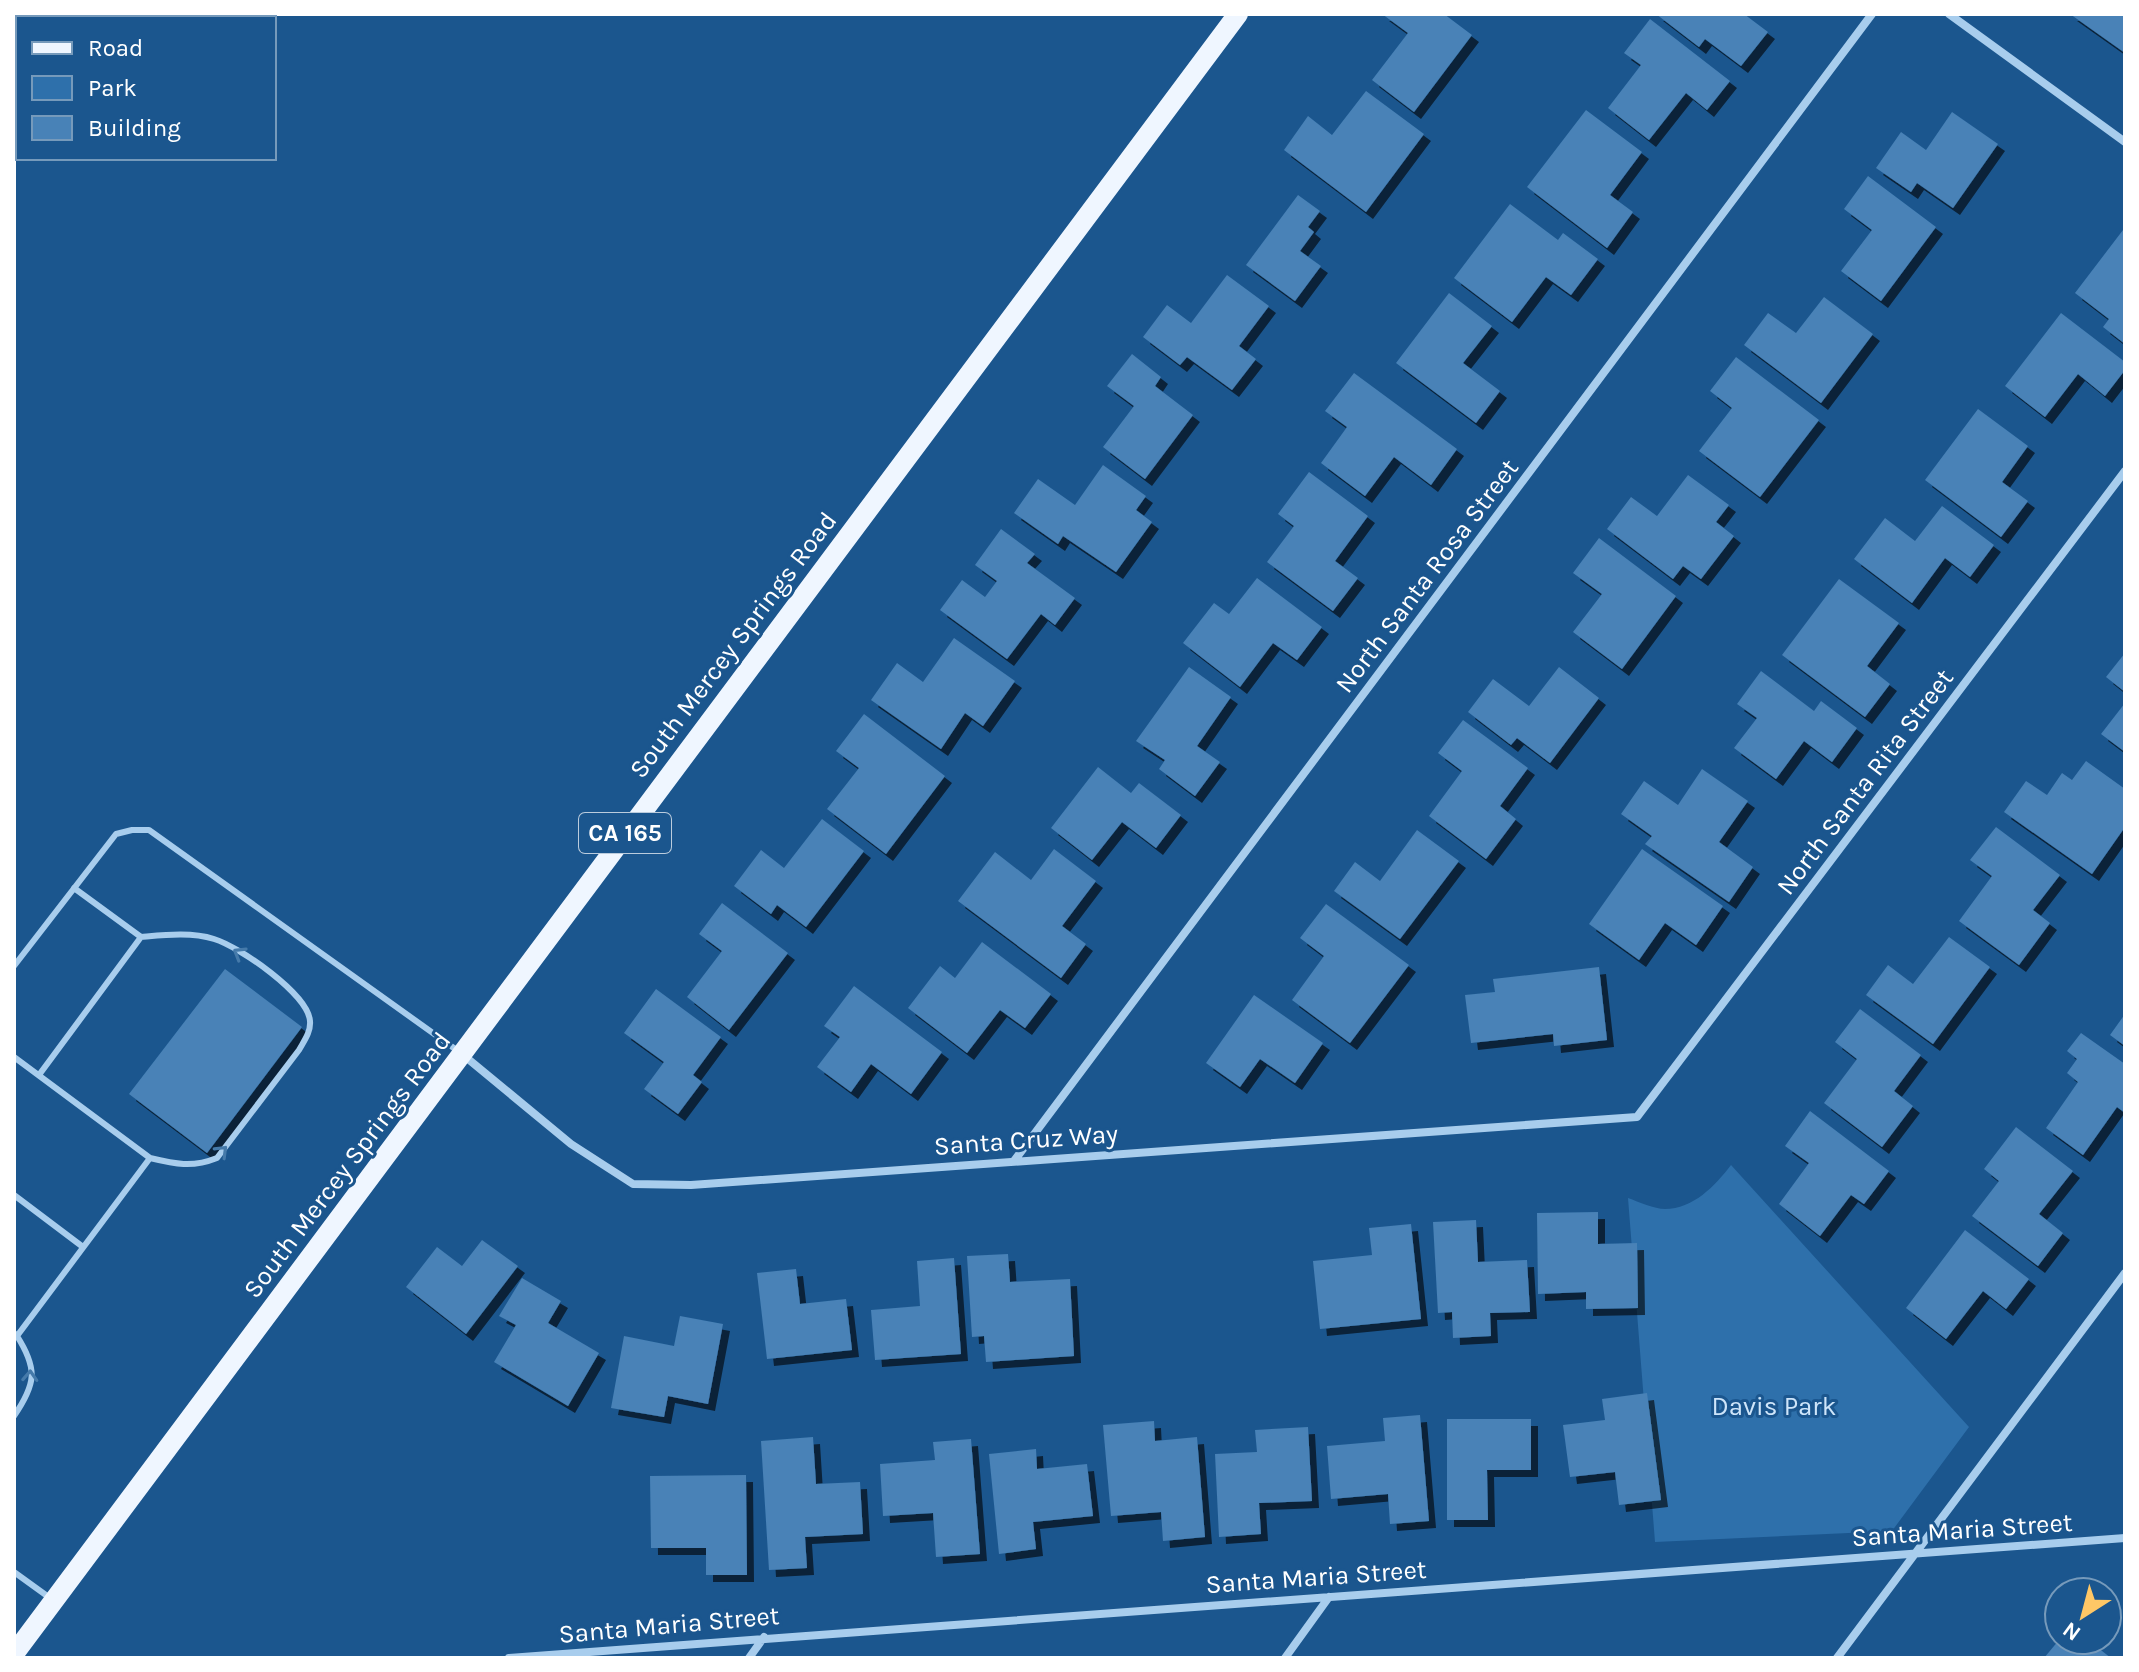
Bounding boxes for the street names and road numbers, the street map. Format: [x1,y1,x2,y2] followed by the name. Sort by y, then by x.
[1329,453,1525,699] street label: North Santa Rosa Street
[623,506,843,784] street label: South Mercey Springs Road
[1770,663,1960,901] street label: North Santa Rita Street
[579,813,671,853] road number: CA 165
[237,1026,457,1304] street label: South Mercey Springs Road
[933,1118,1119,1162] street label: Santa Cruz Way
[1851,1507,2074,1553] street label: Santa Maria Street
[1205,1554,1428,1600] street label: Santa Maria Street
[557,1600,781,1650] street label: Santa Maria Street

